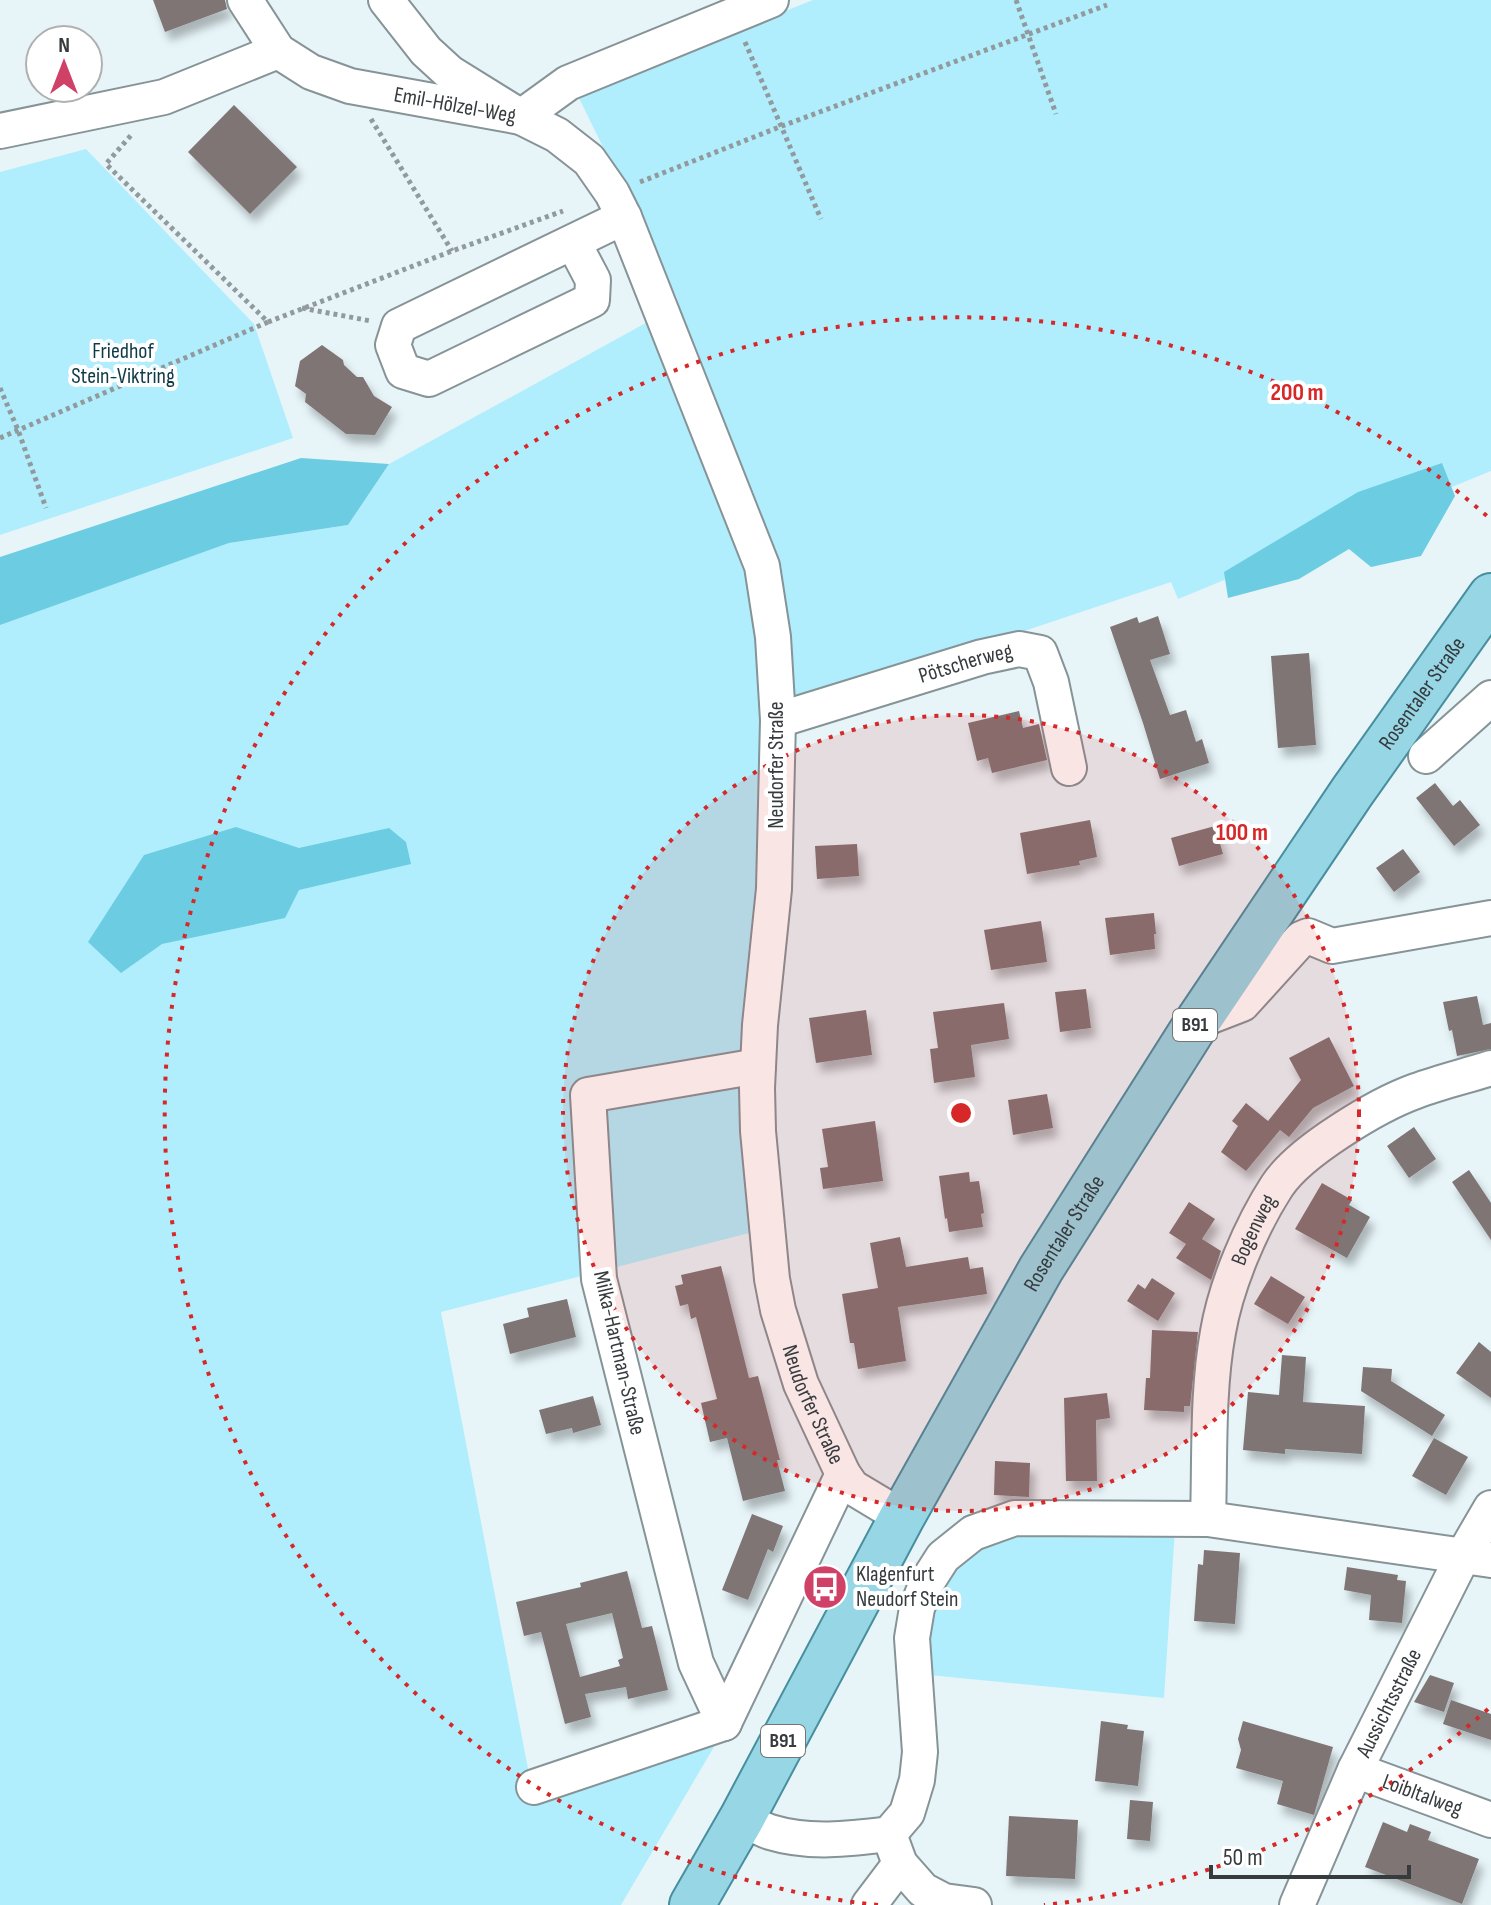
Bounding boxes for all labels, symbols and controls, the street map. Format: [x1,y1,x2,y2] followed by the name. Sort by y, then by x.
[24,24,104,104] north arrow
[58,32,70,59] text: N
[392,81,518,129] street label: Emil-Hölzel-Weg
[71,338,175,390] park label: Friedhof Stein-Viktring
[1270,378,1324,407] text: 200 m
[1373,632,1471,755] street label: Rosentaler Straße
[915,637,1015,689] street label: Pötscherweg
[763,701,790,829] street label: Neudorfer Straße
[1216,818,1268,847] text: 100 m
[1173,1009,1217,1041] road number: B91
[947,1099,975,1127] centre of rings
[1018,1170,1110,1296] street label: Rosentaler Straße
[1225,1189,1282,1269] street label: Bogenweg
[587,1268,651,1438] street label: Milka-Hartman-Straße
[776,1341,850,1469] street label: Neudorfer Straße
[856,1561,958,1613] place label: Klagenfurt Neudorf Stein
[801,1563,849,1611] bus stop icon: Klagenfurt Neudorf Stein
[1350,1644,1427,1763] street label: Aussichtsstraße
[761,1725,805,1757] road number: B91
[1379,1768,1467,1822] street label: Loibltalweg
[1211,1829,1409,1879] scale bar
[1223,1843,1263,1872] text: 50 m

